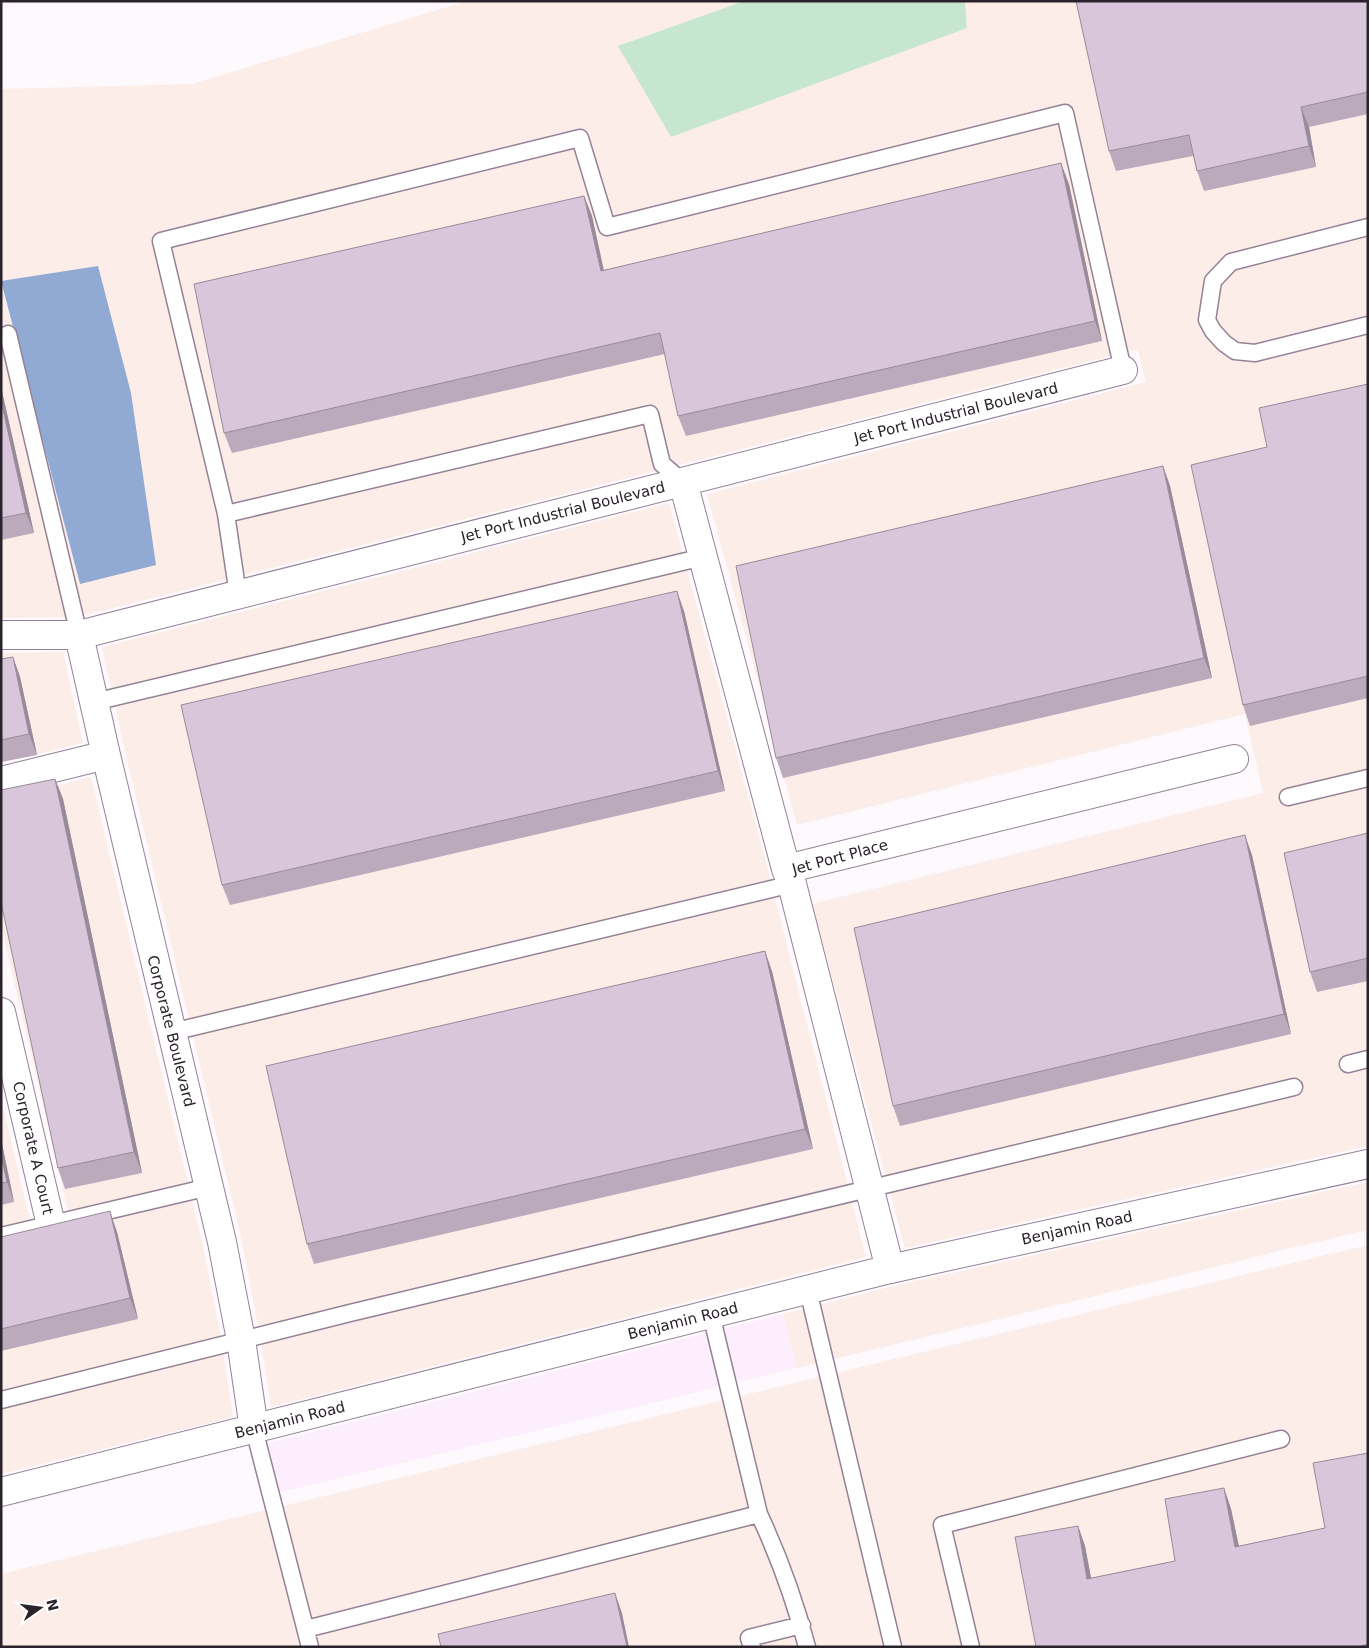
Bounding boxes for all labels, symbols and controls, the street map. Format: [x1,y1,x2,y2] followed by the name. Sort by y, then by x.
[851,379,1060,447] street label: Jet Port Industrial Boulevard
[458,478,667,546] street label: Jet Port Industrial Boulevard
[789,836,890,879] street label: Jet Port Place
[143,953,199,1109] street label: Corporate Boulevard
[9,1080,57,1216] street label: Corporate A Court
[1020,1207,1134,1249] street label: Benjamin Road
[626,1299,740,1343] street label: Benjamin Road
[233,1398,347,1442] street label: Benjamin Road
[15,1583,65,1633] north arrow
[43,1597,62,1612] text: N

